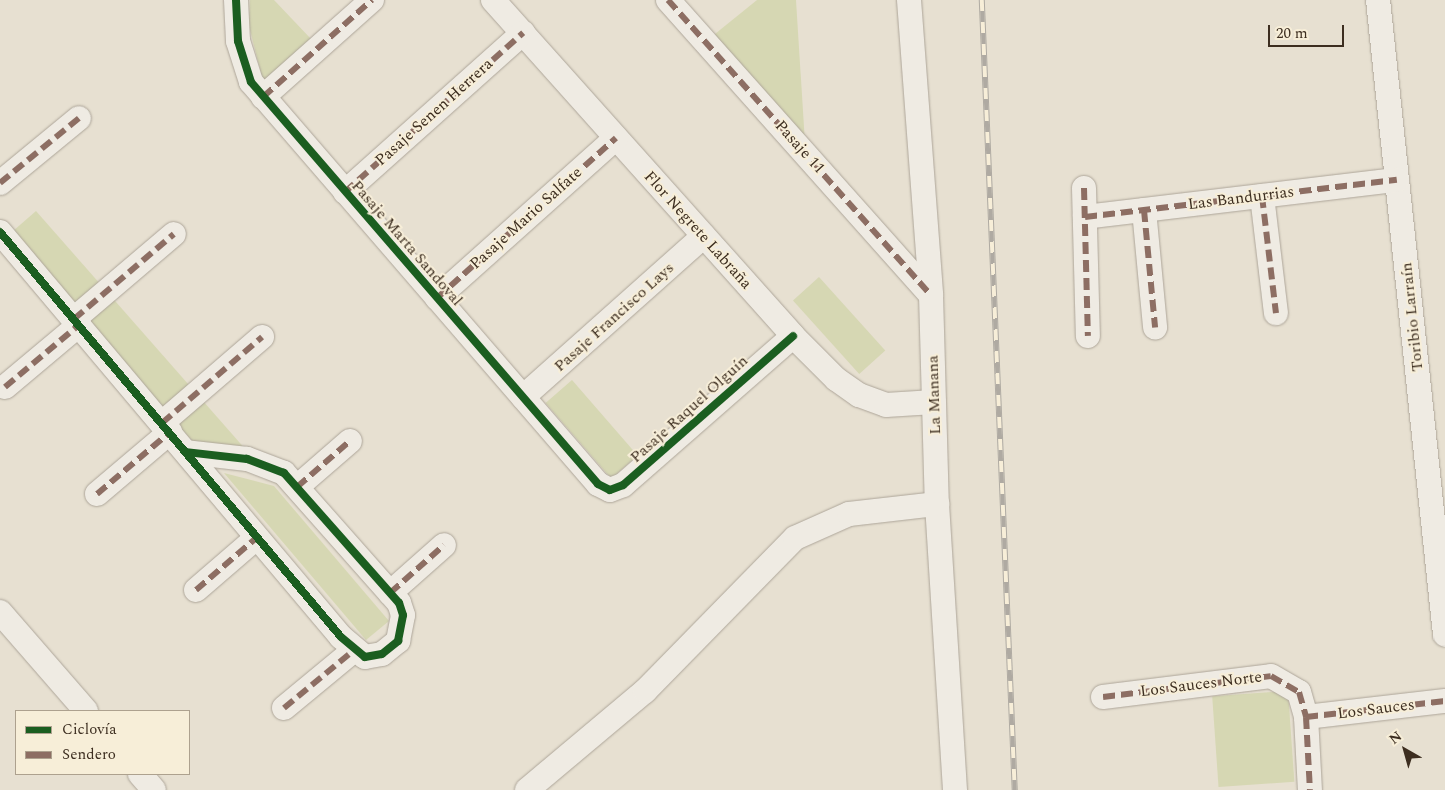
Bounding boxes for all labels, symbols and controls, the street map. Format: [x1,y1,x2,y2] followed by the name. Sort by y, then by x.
[1270,15,1346,47] scale bar
[1276,22,1308,45] text: 20 m
[371,54,497,170] street label: Pasaje Senen Herrera
[771,116,829,178] street label: Pasaje 11
[466,163,586,273] street label: Pasaje Mario Salfate
[640,167,756,293] street label: Flor Negrete Labraña
[347,176,467,310] street label: Pasaje Marta Sandoval
[1187,182,1295,214] street label: Las Bandurrias
[550,258,678,376] street label: Pasaje Francisco Lays
[1397,262,1427,372] street label: Toribio Larraín
[626,351,752,467] street label: Pasaje Raquel Olguín
[923,355,945,435] street label: La Manana
[1139,667,1263,701] street label: Los Sauces Norte
[1336,695,1416,723] street label: Los Sauces
[15,710,190,775] legend
[62,718,117,741] text: Ciclovía
[1380,725,1430,775] north arrow
[1384,726,1406,750] text: N
[62,743,116,766] text: Sendero

